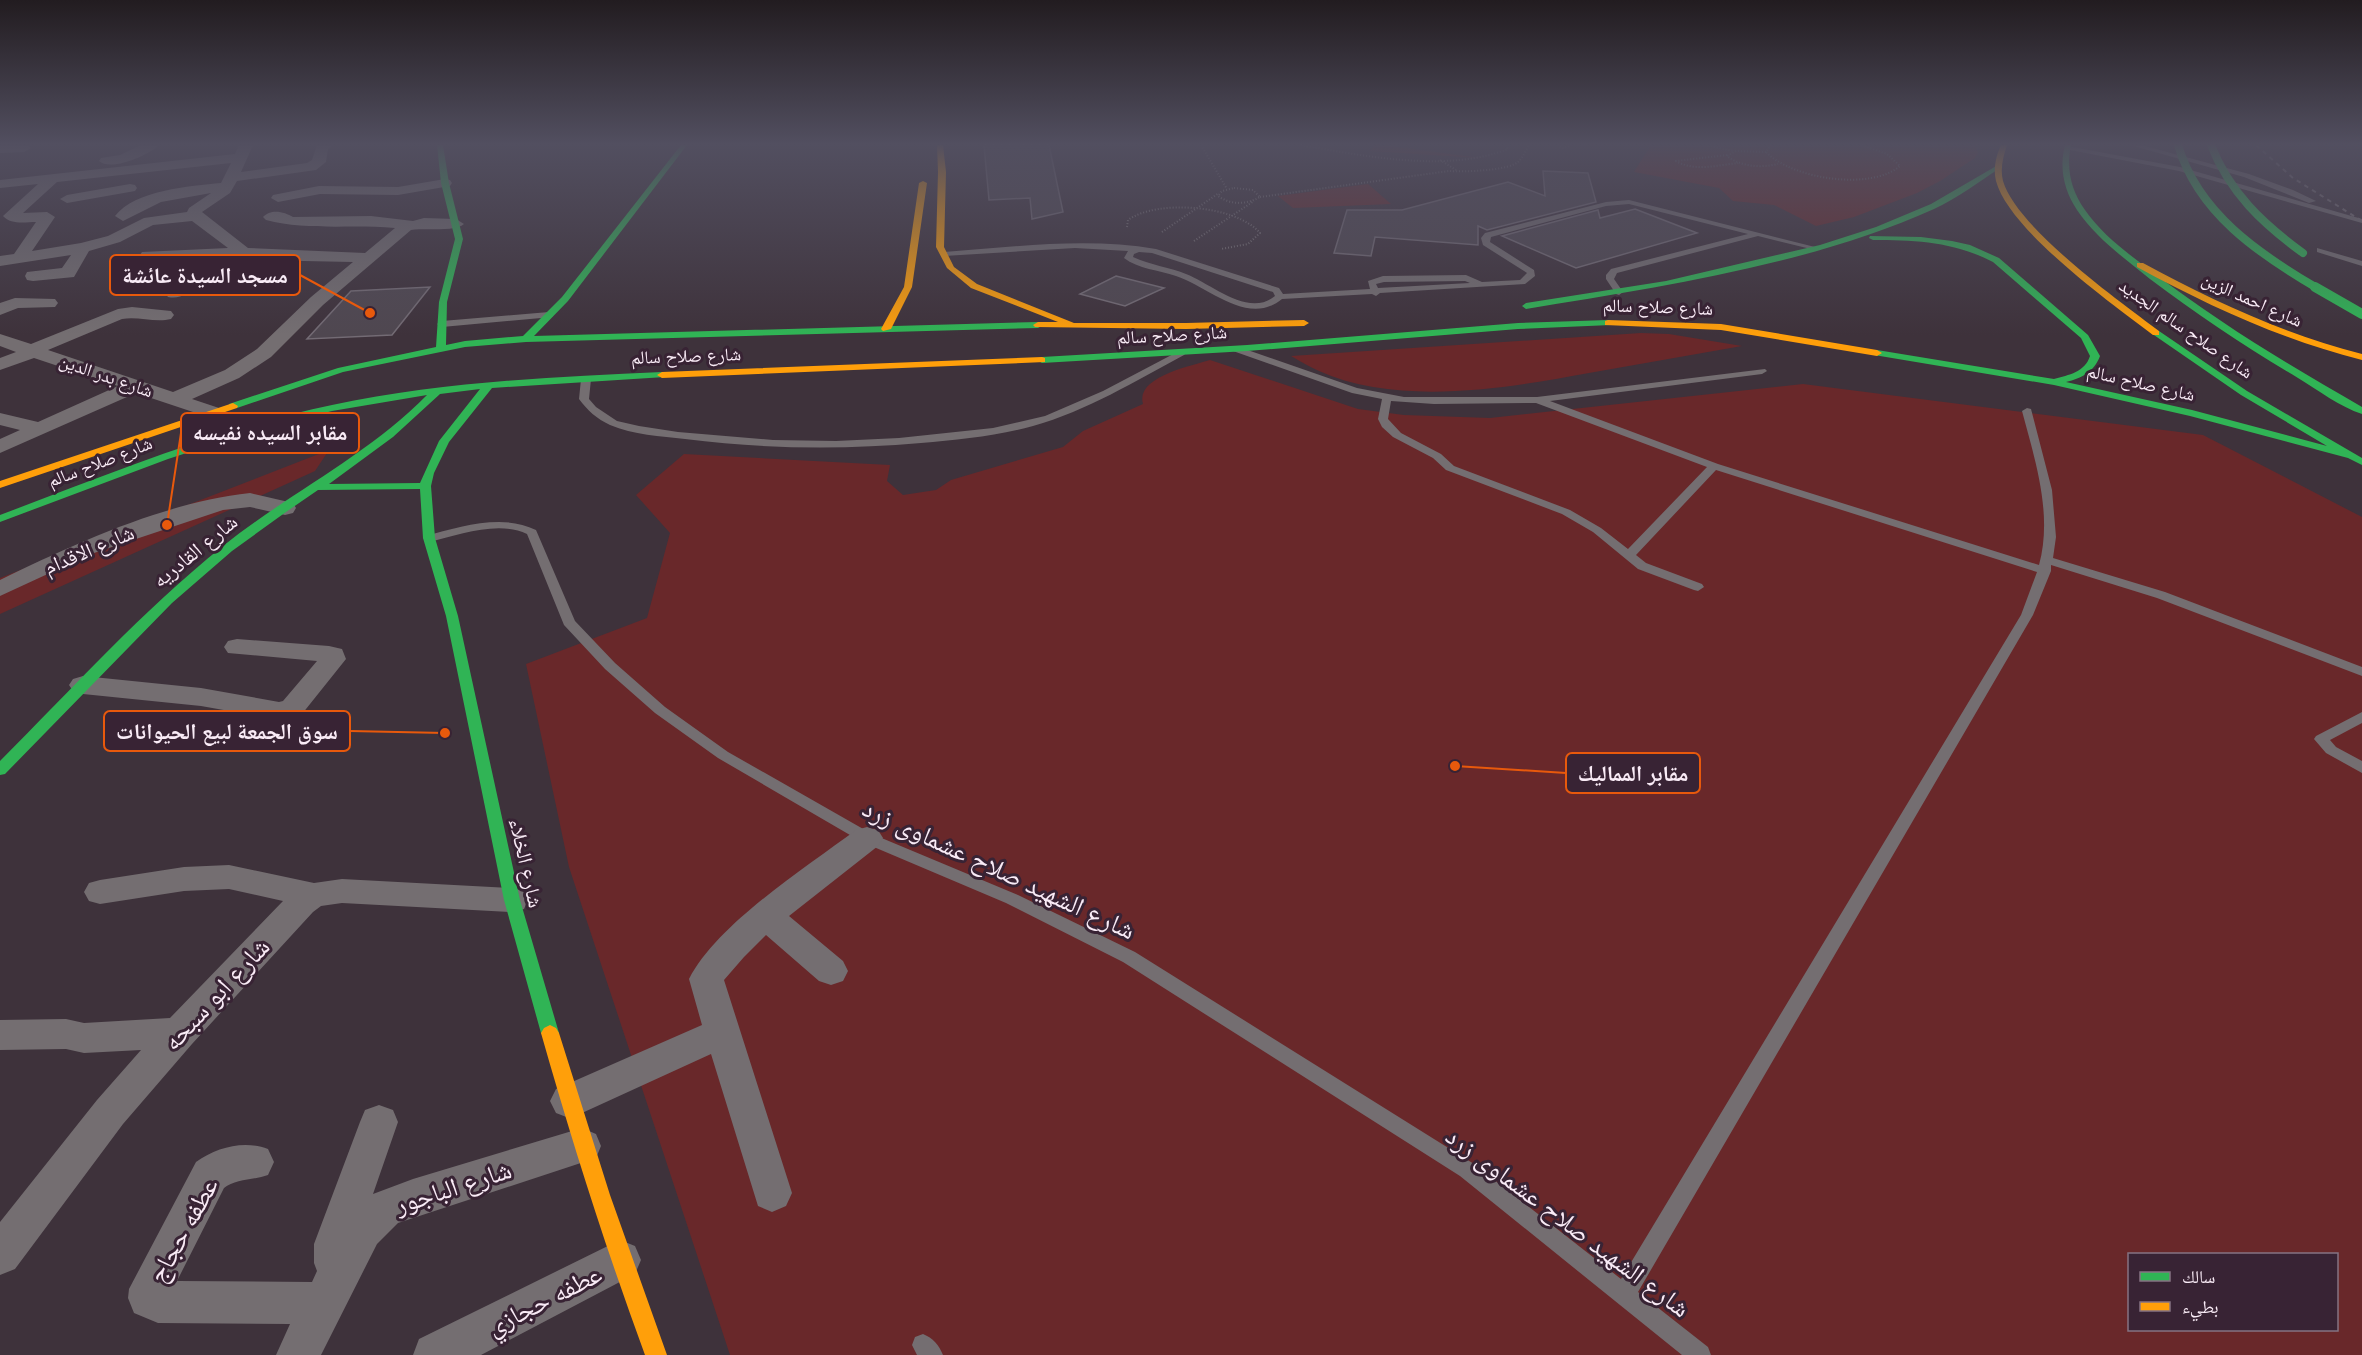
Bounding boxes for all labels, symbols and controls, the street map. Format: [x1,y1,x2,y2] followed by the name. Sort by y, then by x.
[110,255,300,295] callout: مسجد السيدة عائشة
[122,261,288,289] text: مسجد السيدة عائشة
[2198,267,2306,332] street label: شارع احمد الزين
[2115,275,2257,383] street label: شارع صلاح سالم الجديد
[1603,293,1713,321] street label: شارع صلاح سالم
[1116,320,1228,350] street label: شارع صلاح سالم
[631,342,741,370] street label: شارع صلاح سالم
[56,349,156,402] street label: شارع بدر الدين
[2085,360,2197,406] street label: شارع صلاح سالم
[181,413,359,453] callout: مقابر السيده نفيسه
[193,418,347,446] text: مقابر السيده نفيسه
[44,431,156,493] street label: شارع صلاح سالم
[147,508,243,593] street label: شارع القادريه
[40,518,138,582] street label: شارع الاقدام
[104,711,350,751] callout: سوق الجمعة لبيع الحيوانات
[116,717,338,746] text: سوق الجمعة لبيع الحيوانات
[1566,753,1700,793] callout: مقابر المماليك
[1578,759,1688,787] text: مقابر المماليك
[858,791,1141,946] street label: شارع الشهيد صلاح عشماوى زرد
[503,816,550,910] street label: شارع الخلاء
[155,930,276,1057] street label: شارع ابو سبحه
[1440,1119,1697,1324] street label: شارع الشهيد صلاح عشماوى زرد
[389,1152,515,1221] street label: شارع الباجور
[140,1171,225,1288] street label: عطفه حجاج
[2128,1253,2338,1331] legend
[481,1257,609,1347] street label: عطفه حجازي
[2182,1265,2215,1288] text: سالك
[2182,1295,2219,1322] text: بطيء

